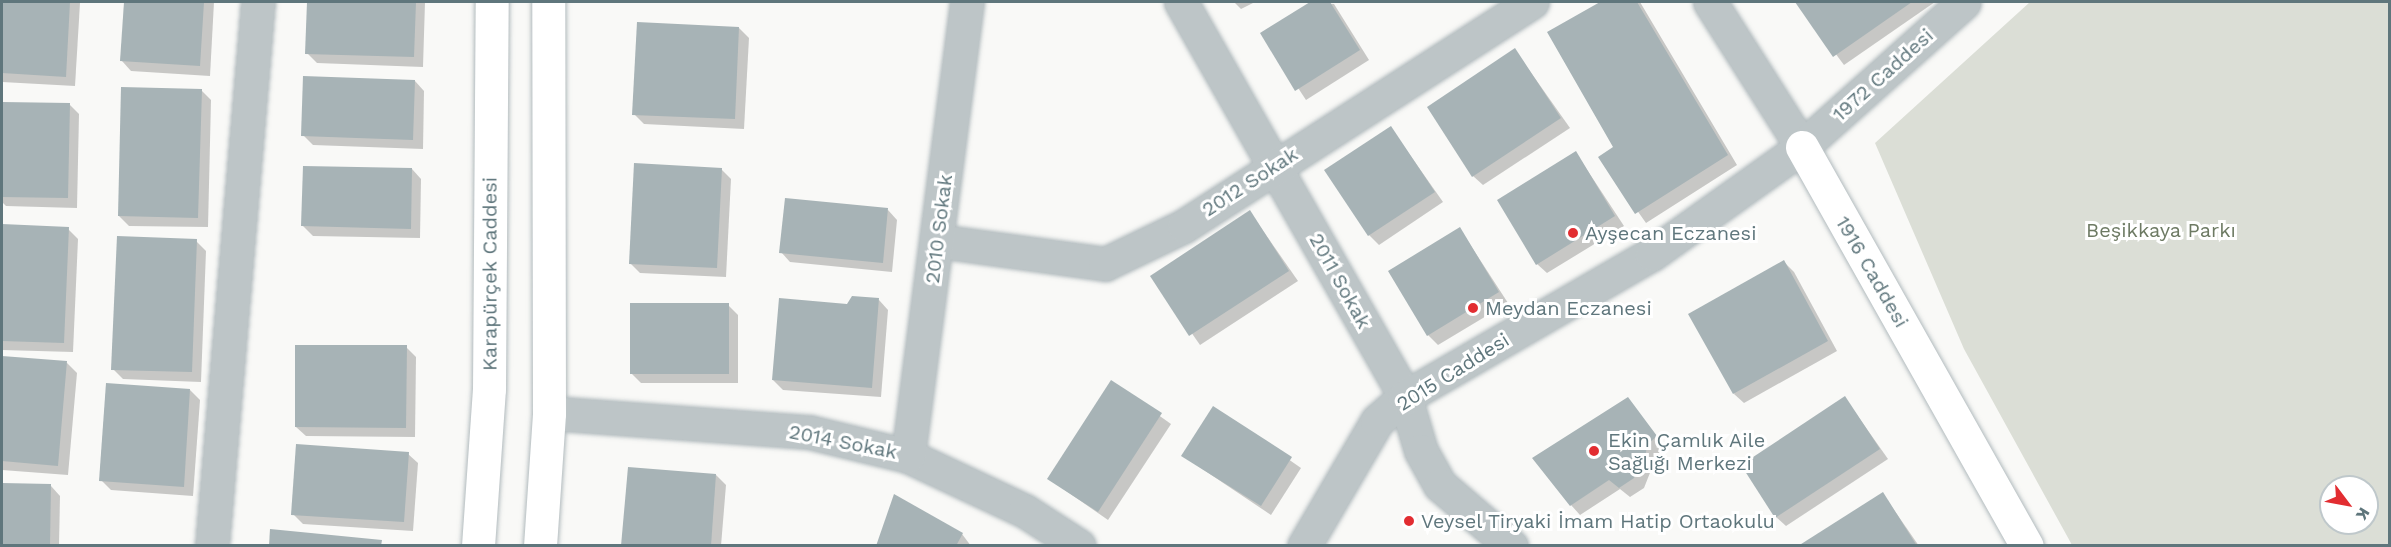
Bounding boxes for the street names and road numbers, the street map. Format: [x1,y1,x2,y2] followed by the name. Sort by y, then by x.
[1828,24,1938,126] street label: 1972 Caddesi
[1198,142,1302,222] street label: 2012 Sokak
[920,173,958,285] street label: 2010 Sokak
[478,177,502,371] street label: Karapürçek Caddesi
[1830,212,1914,332] street label: 1916 Caddesi
[1304,229,1376,333] street label: 2011 Sokak
[1392,328,1514,416] street label: 2015 Caddesi
[787,420,899,464] street label: 2014 Sokak

